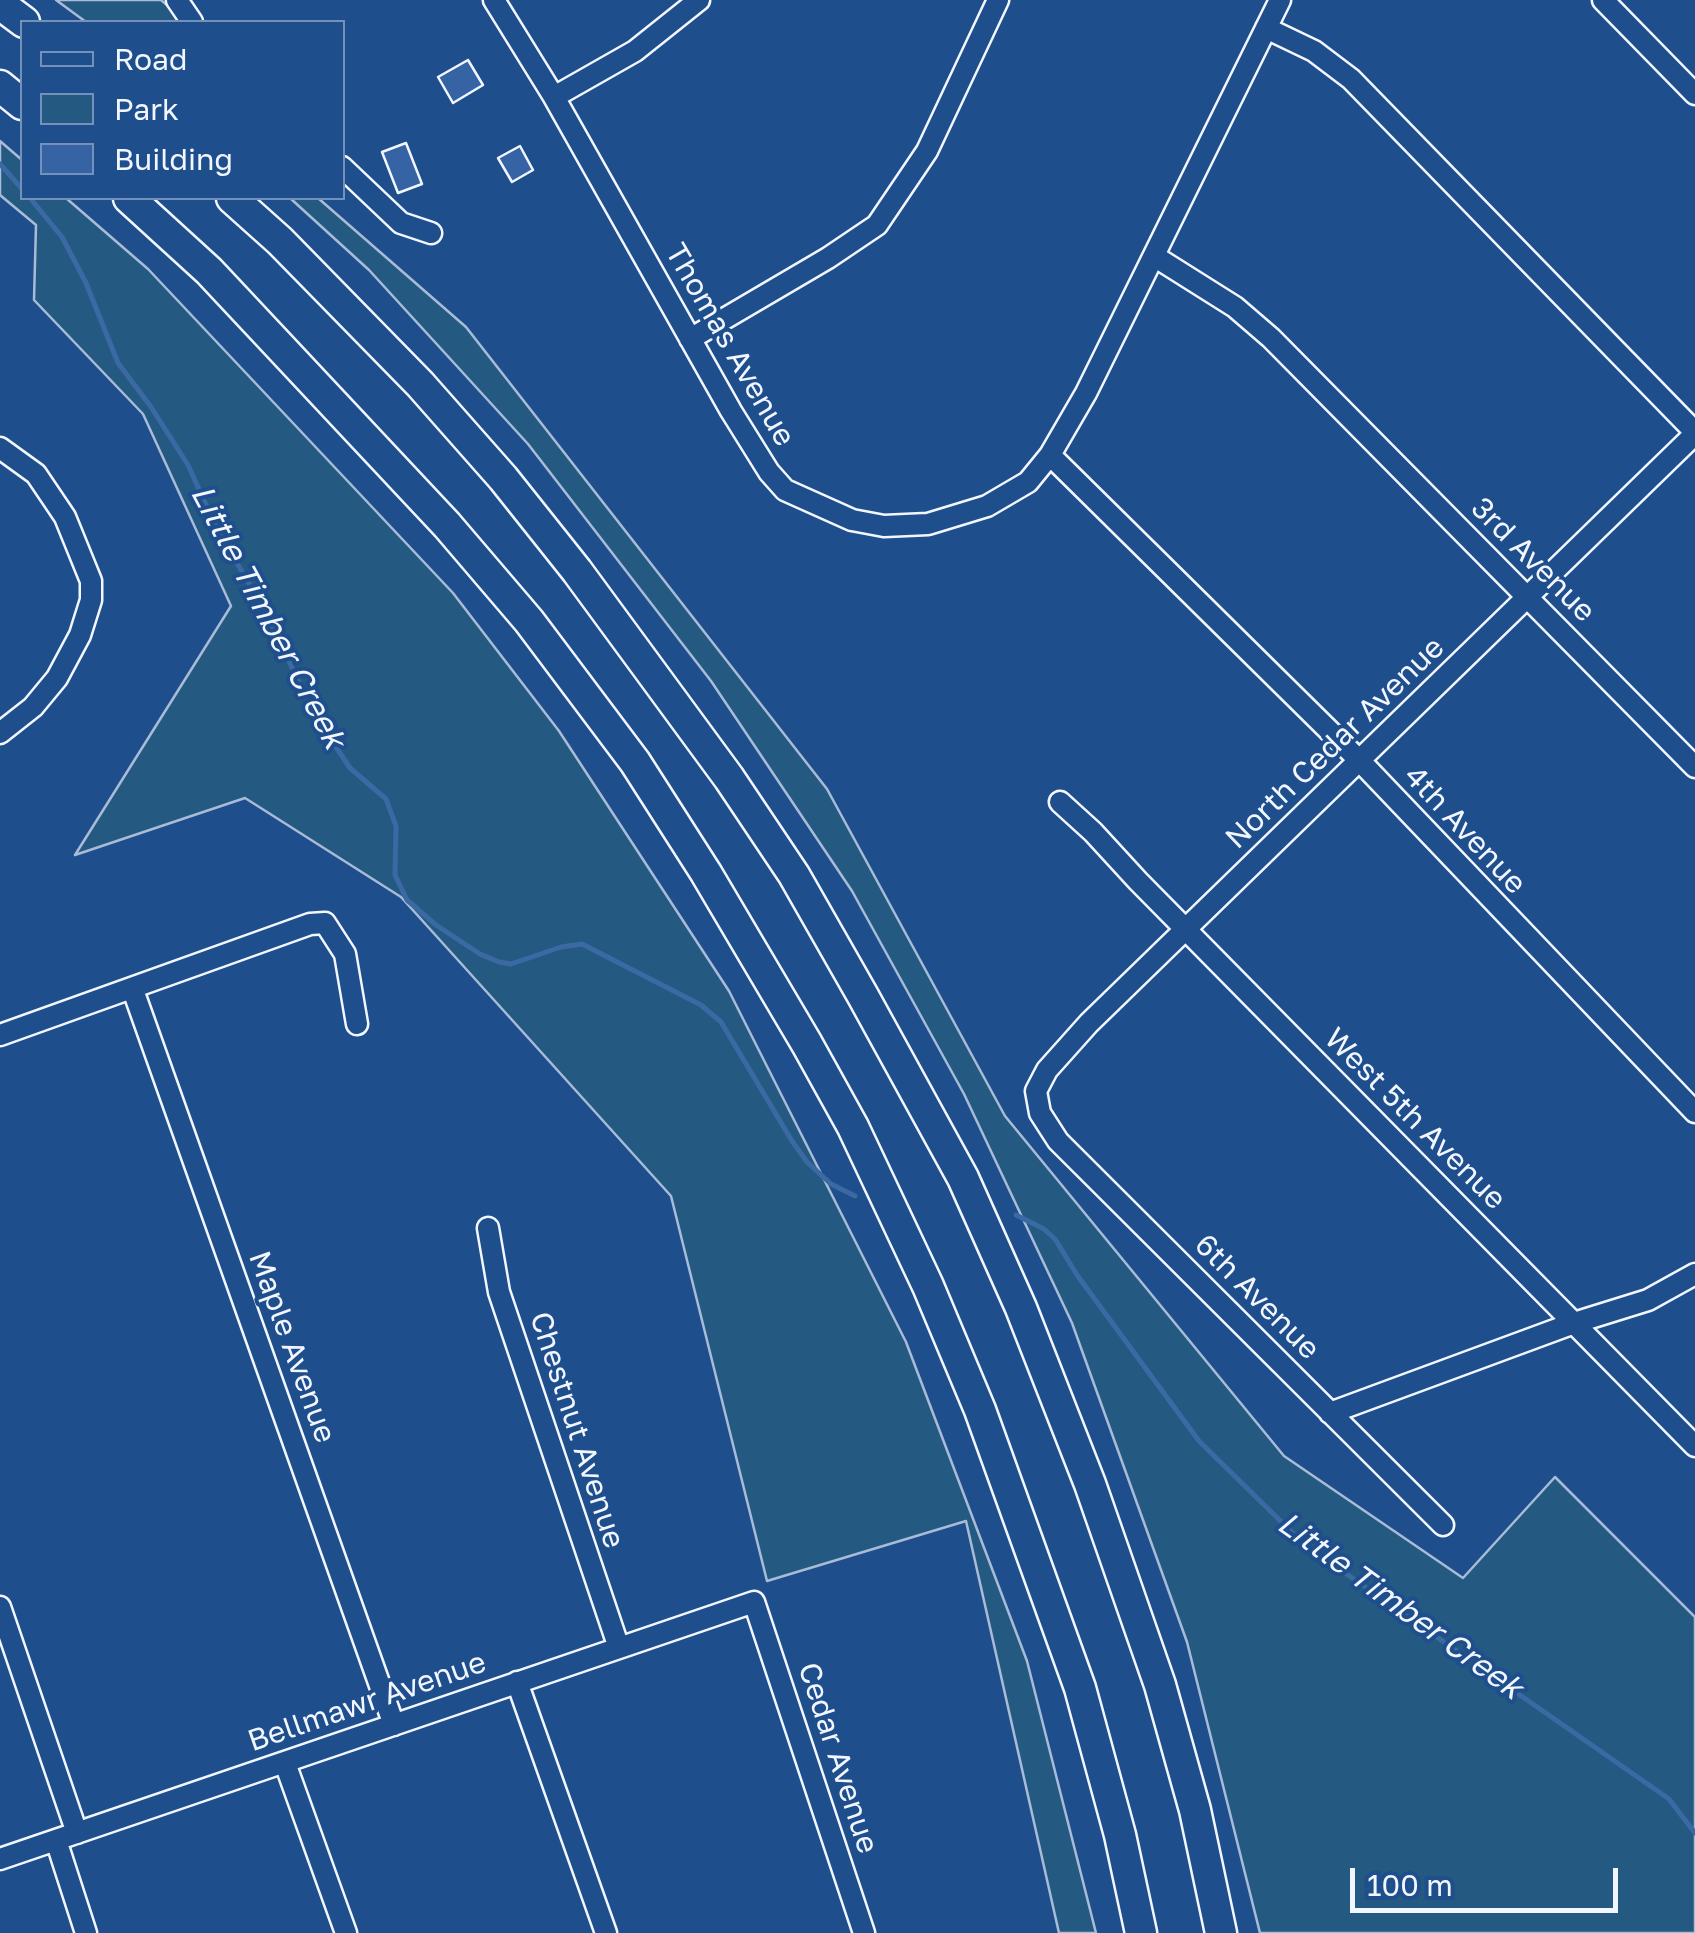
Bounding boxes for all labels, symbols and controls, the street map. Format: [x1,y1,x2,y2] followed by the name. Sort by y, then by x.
[20,20,345,200] legend
[114,41,188,77] text: Road
[114,91,179,127] text: Park
[114,141,233,177] text: Building
[657,237,803,453] street label: Thomas Avenue
[182,479,354,755] water label: Little Timber Creek
[1463,490,1603,630] street label: 3rd Avenue
[1218,630,1452,856] street label: North Cedar Avenue
[1397,758,1533,902] street label: 4th Avenue
[1317,1021,1513,1217] street label: West 5th Avenue
[1187,1227,1327,1367] street label: 6th Avenue
[241,1246,343,1448] street label: Maple Avenue
[522,1307,632,1553] street label: Chestnut Avenue
[1270,1504,1530,1708] water label: Little Timber Creek
[243,1644,491,1760] street label: Bellmawr Avenue
[790,1658,886,1858] street label: Cedar Avenue
[1355,1848,1622,1910] scale bar
[1367,1867,1453,1903] text: 100 m

